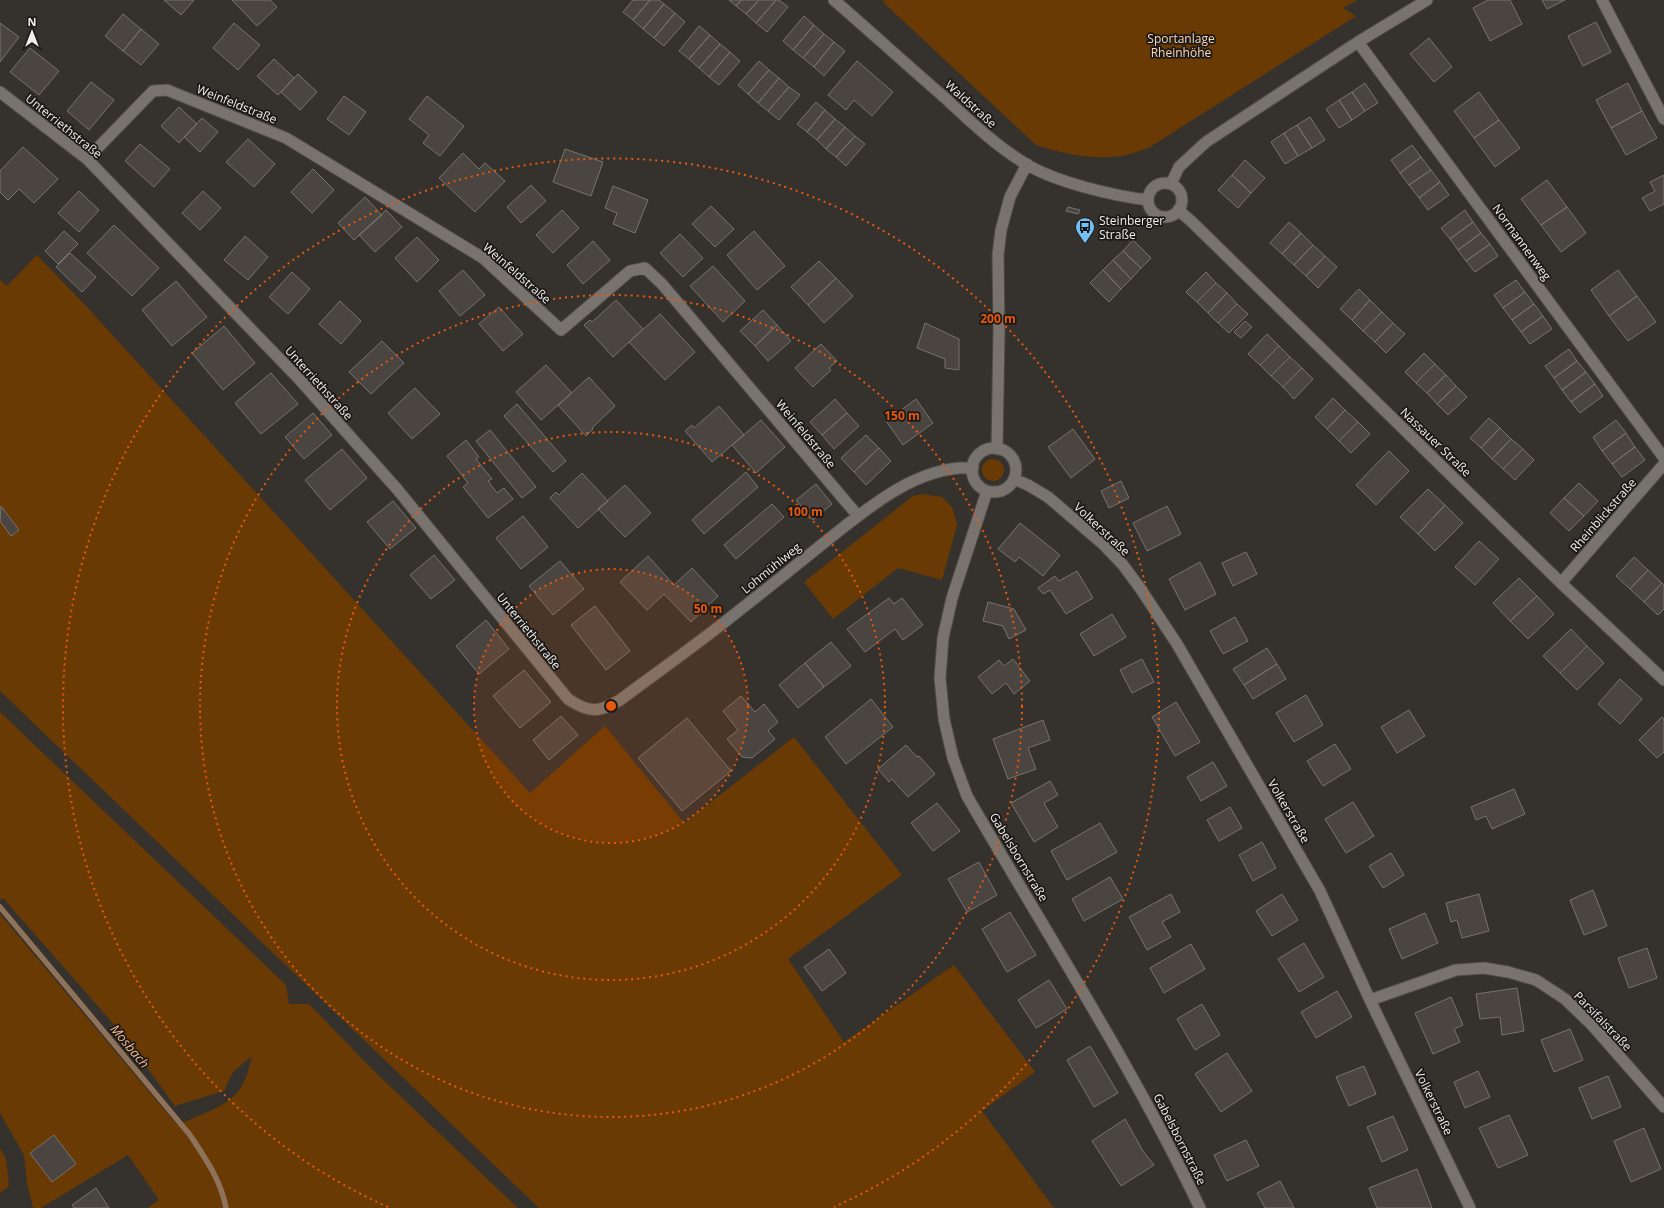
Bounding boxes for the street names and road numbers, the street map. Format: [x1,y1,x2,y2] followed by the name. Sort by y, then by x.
[942,76,1001,132] street label: Waldstraße
[194,80,280,128] street label: Weinfeldstraße
[22,90,106,162] street label: Unterriethstraße
[1489,200,1556,284] street label: Normannenweg
[479,239,555,308] street label: Weinfeldstraße
[281,342,357,424] street label: Unterriethstraße
[772,396,840,472] street label: Weinfeldstraße
[1397,404,1475,480] street label: Nassauer Straße
[1566,474,1640,556] street label: Rheinblickstraße
[1070,499,1134,560] street label: Volkerstraße
[738,538,805,597] street label: Lohmühlweg
[493,589,565,673] street label: Unterriethstraße
[1264,776,1314,846] street label: Volkerstraße
[986,809,1052,905] street label: Gabelsbornstraße
[1570,987,1636,1055] street label: Parsifalstraße
[1411,1066,1457,1138] street label: Volkerstraße
[1150,1090,1211,1188] street label: Gabelsbornstraße

